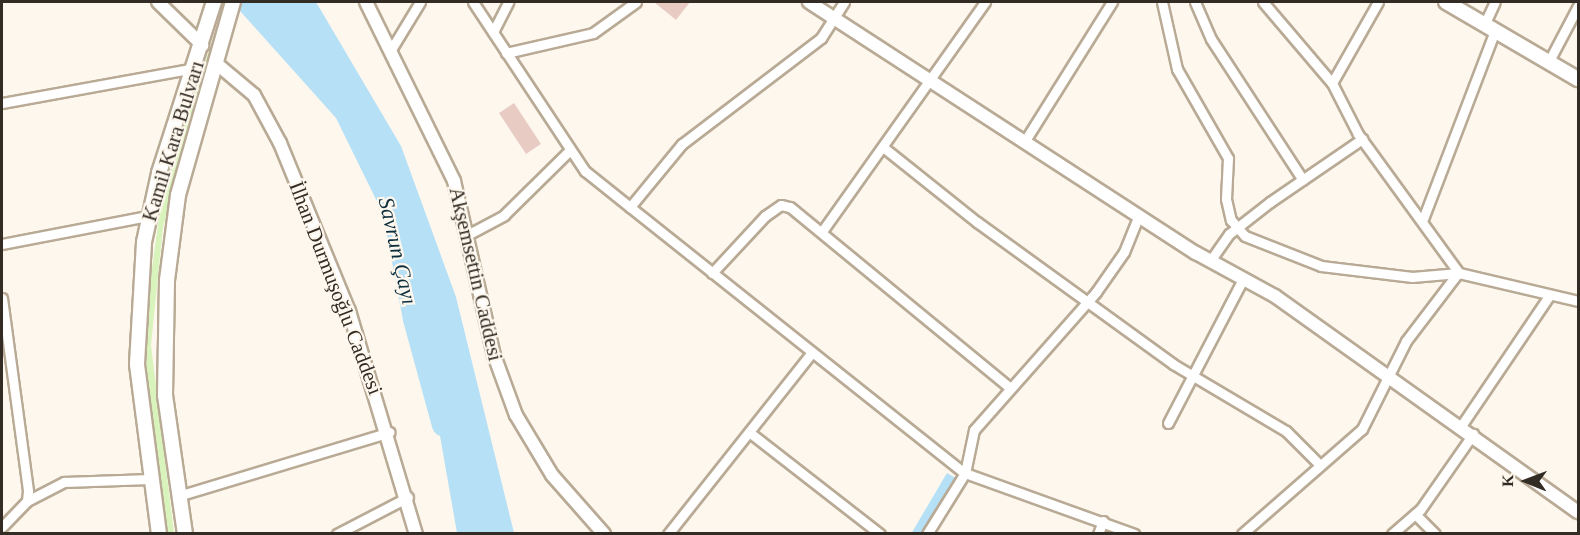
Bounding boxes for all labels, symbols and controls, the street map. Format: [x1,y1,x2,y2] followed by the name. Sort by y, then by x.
[137,58,209,224] street label: Kamil Kara Bulvarı
[284,178,388,398] street label: İlhan Durmuşoğlu Caddesi
[444,184,508,364] street label: Akşemsettin Caddesi
[373,195,423,307] water label: Savrun Çayı
[1496,451,1556,511] north arrow
[1499,474,1516,487] text: K

